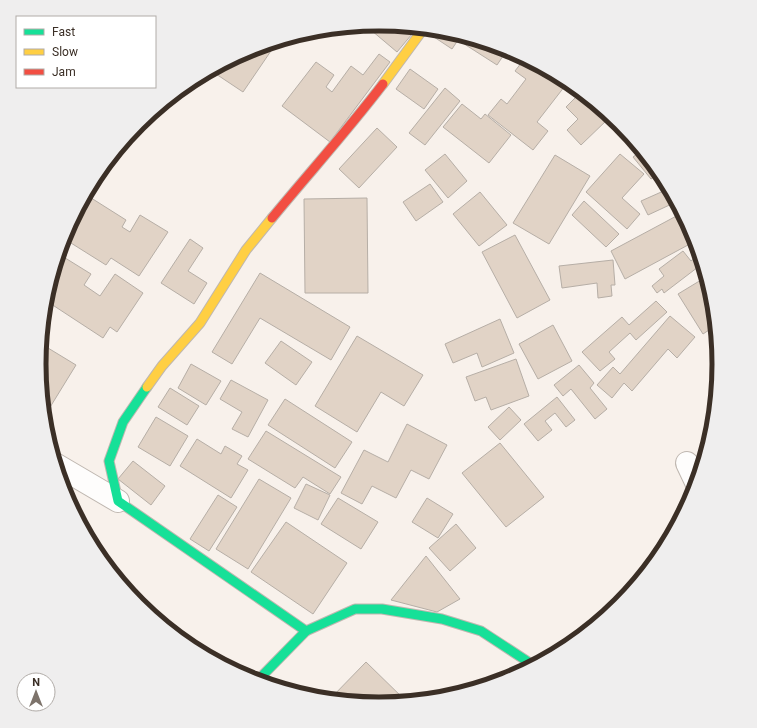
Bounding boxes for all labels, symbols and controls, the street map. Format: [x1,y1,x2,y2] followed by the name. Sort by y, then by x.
[16,16,156,88] legend
[52,25,75,39] text: Fast
[52,45,78,59] text: Slow
[52,65,76,79] text: Jam
[16,672,56,712] north arrow
[32,676,40,689] text: N

